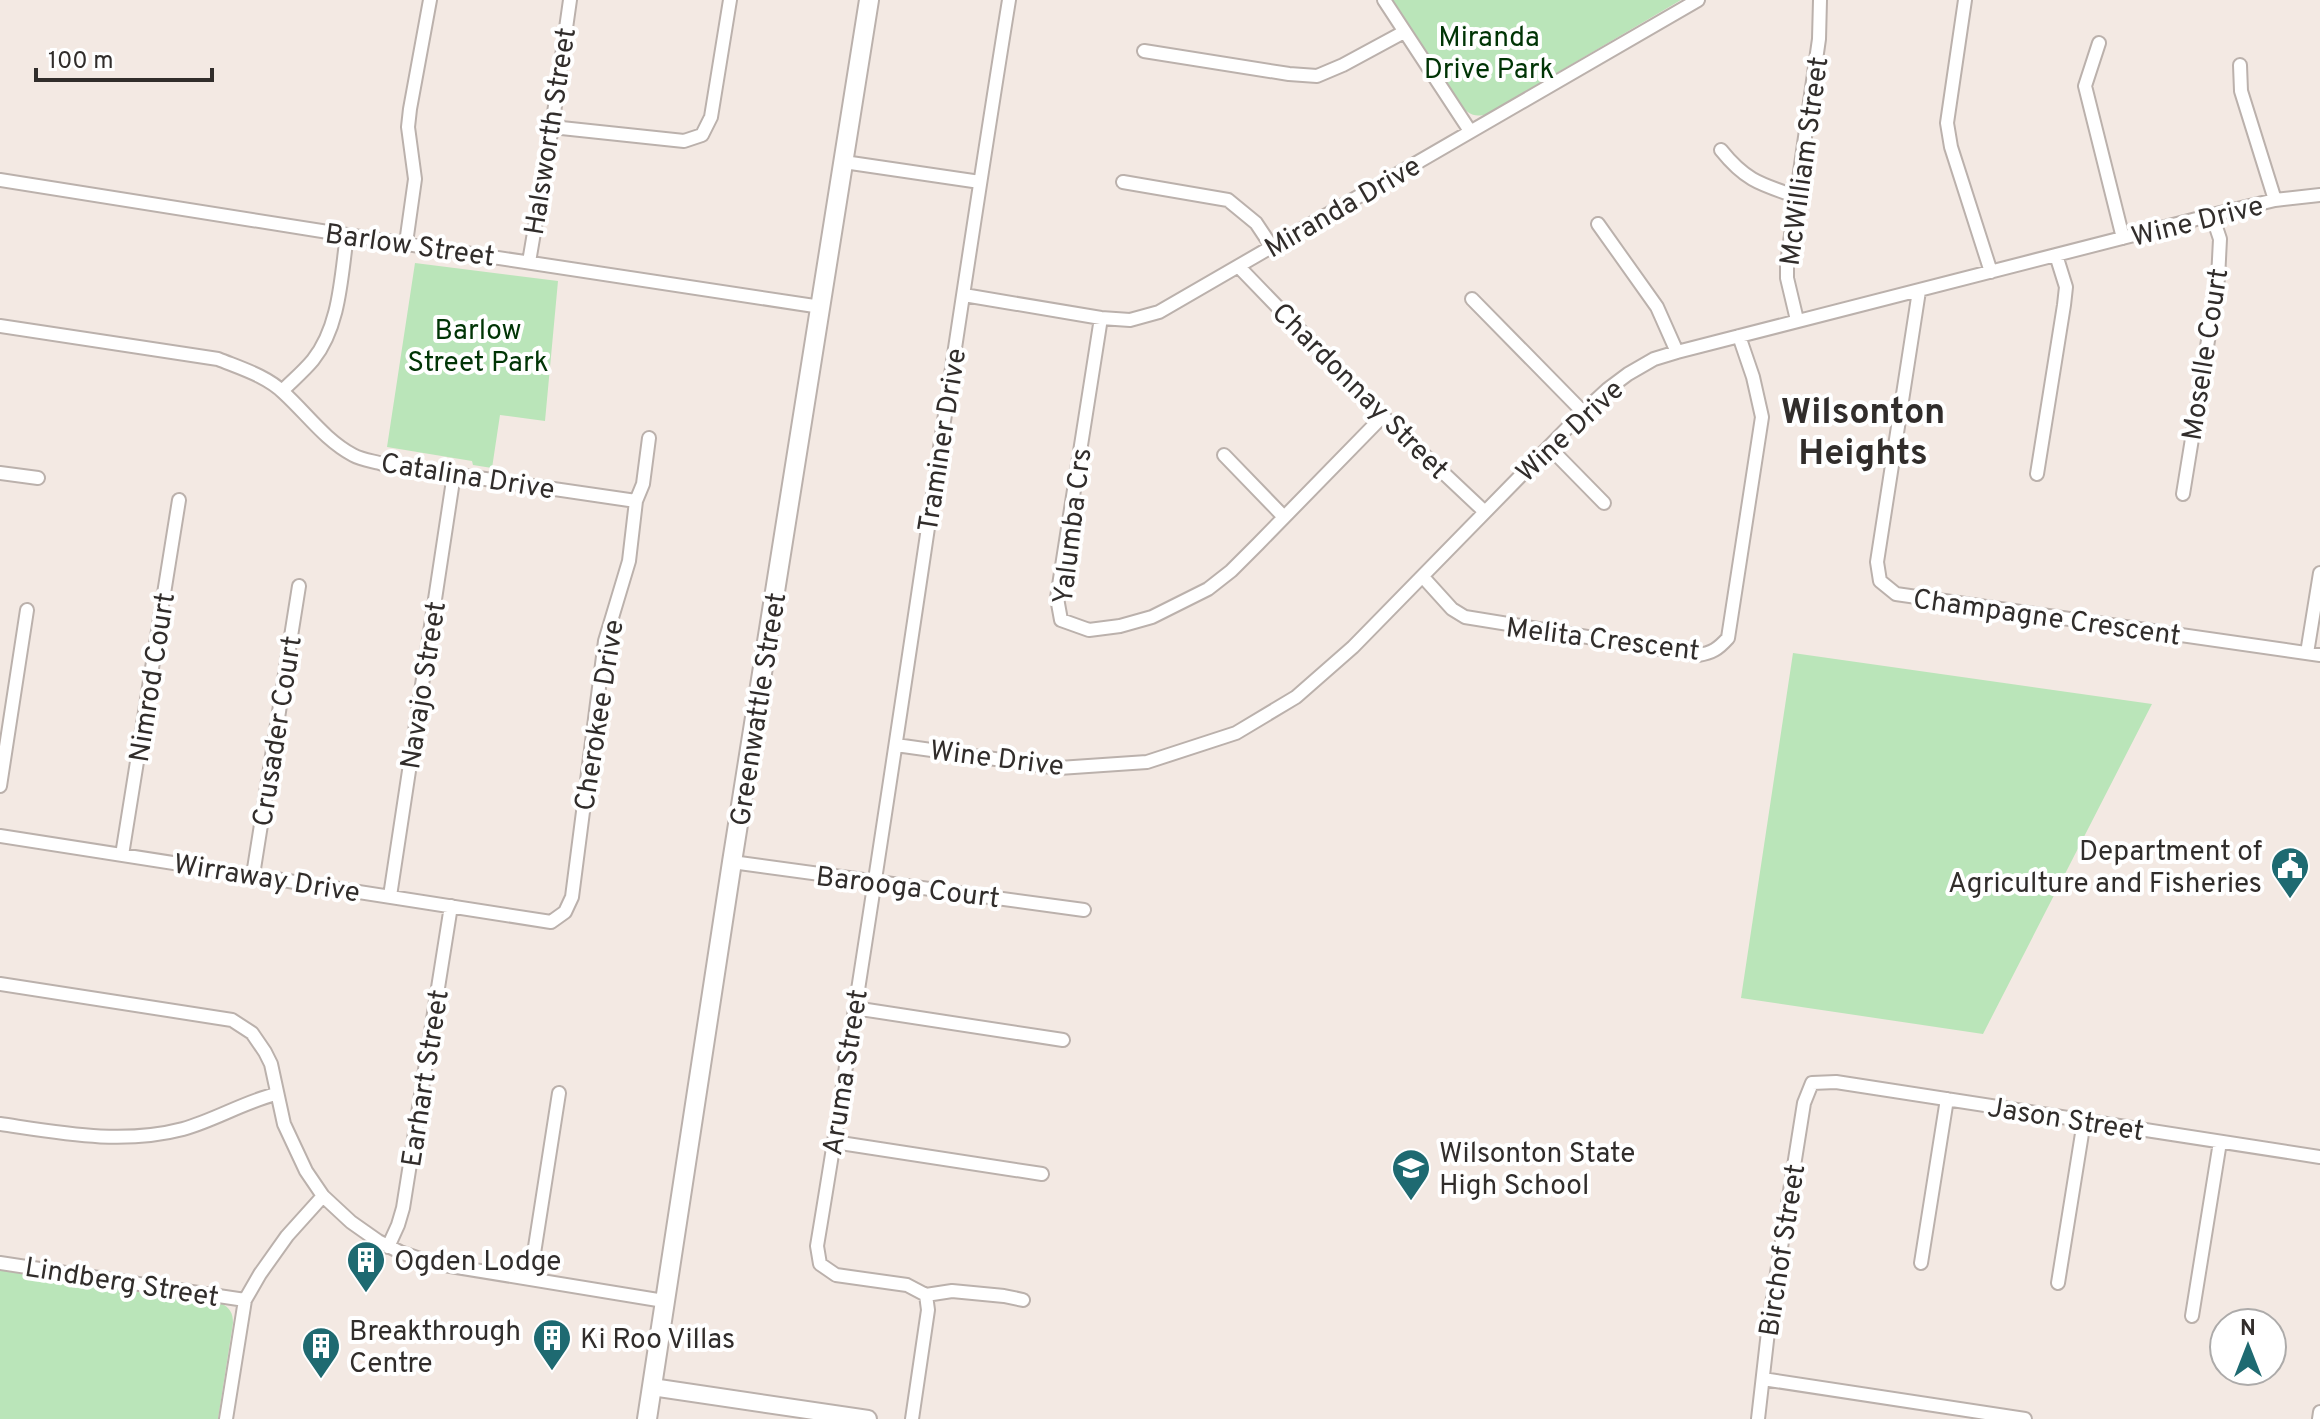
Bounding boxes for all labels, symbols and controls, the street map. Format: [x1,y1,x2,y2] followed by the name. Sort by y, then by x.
[1424,21,1554,89] park label: Miranda Drive Park
[518,25,586,238] street label: Halsworth Street
[36,32,212,82] scale bar
[48,47,114,77] text: 100 m
[1773,54,1838,268] street label: McWilliam Street
[1259,149,1428,268] street label: Miranda Drive
[2128,189,2267,257] street label: Wine Drive
[322,217,497,277] street label: Barlow Street
[2176,266,2238,443] street label: Moselle Court
[1263,296,1455,488] street label: Chardonnay Street
[407,314,549,382] park label: Barlow Street Park
[912,346,976,535] street label: Traminer Drive
[1509,373,1633,491] street label: Wine Drive
[1781,391,1945,478] district label: Wilsonton Heights
[378,446,557,509] street label: Catalina Drive
[1047,446,1101,606] street label: Yalumba Crs
[1910,582,2183,656] street label: Champagne Crescent
[123,590,185,765] street label: Nimrod Court
[724,590,796,829] street label: Greenwattle Street
[394,599,456,772] street label: Navajo Street
[1504,611,1702,671] street label: Melita Crescent
[568,617,634,814] street label: Cherokee Drive
[246,633,312,829] street label: Crusader Court
[928,734,1066,786] street label: Wine Drive
[1948,835,2262,903] place label: Department of Agriculture and Fisheries
[2269,845,2311,900] public building icon: Department of Agriculture and Fisheries
[171,847,362,912] street label: Wirraway Drive
[814,860,1002,918] street label: Barooga Court
[395,987,459,1170] street label: Earhart Street
[816,987,878,1158] street label: Aruma Street
[1985,1091,2146,1151] street label: Jason Street
[1439,1137,1635,1205] place label: Wilsonton State High School
[1390,1147,1432,1202] school or university icon: Wilsonton State High School
[1753,1162,1815,1339] street label: Birchof Street
[345,1239,387,1294] building icon: Ogden Lodge
[394,1245,561,1281] place label: Ogden Lodge
[22,1251,221,1317] street label: Lindberg Street
[2208,1307,2288,1387] north arrow
[349,1315,521,1383] place label: Breakthrough Centre
[2240,1316,2256,1343] text: N
[531,1317,573,1372] building icon: Ki Roo Villas
[580,1323,735,1359] place label: Ki Roo Villas
[300,1325,342,1380] building icon: Breakthrough Centre

